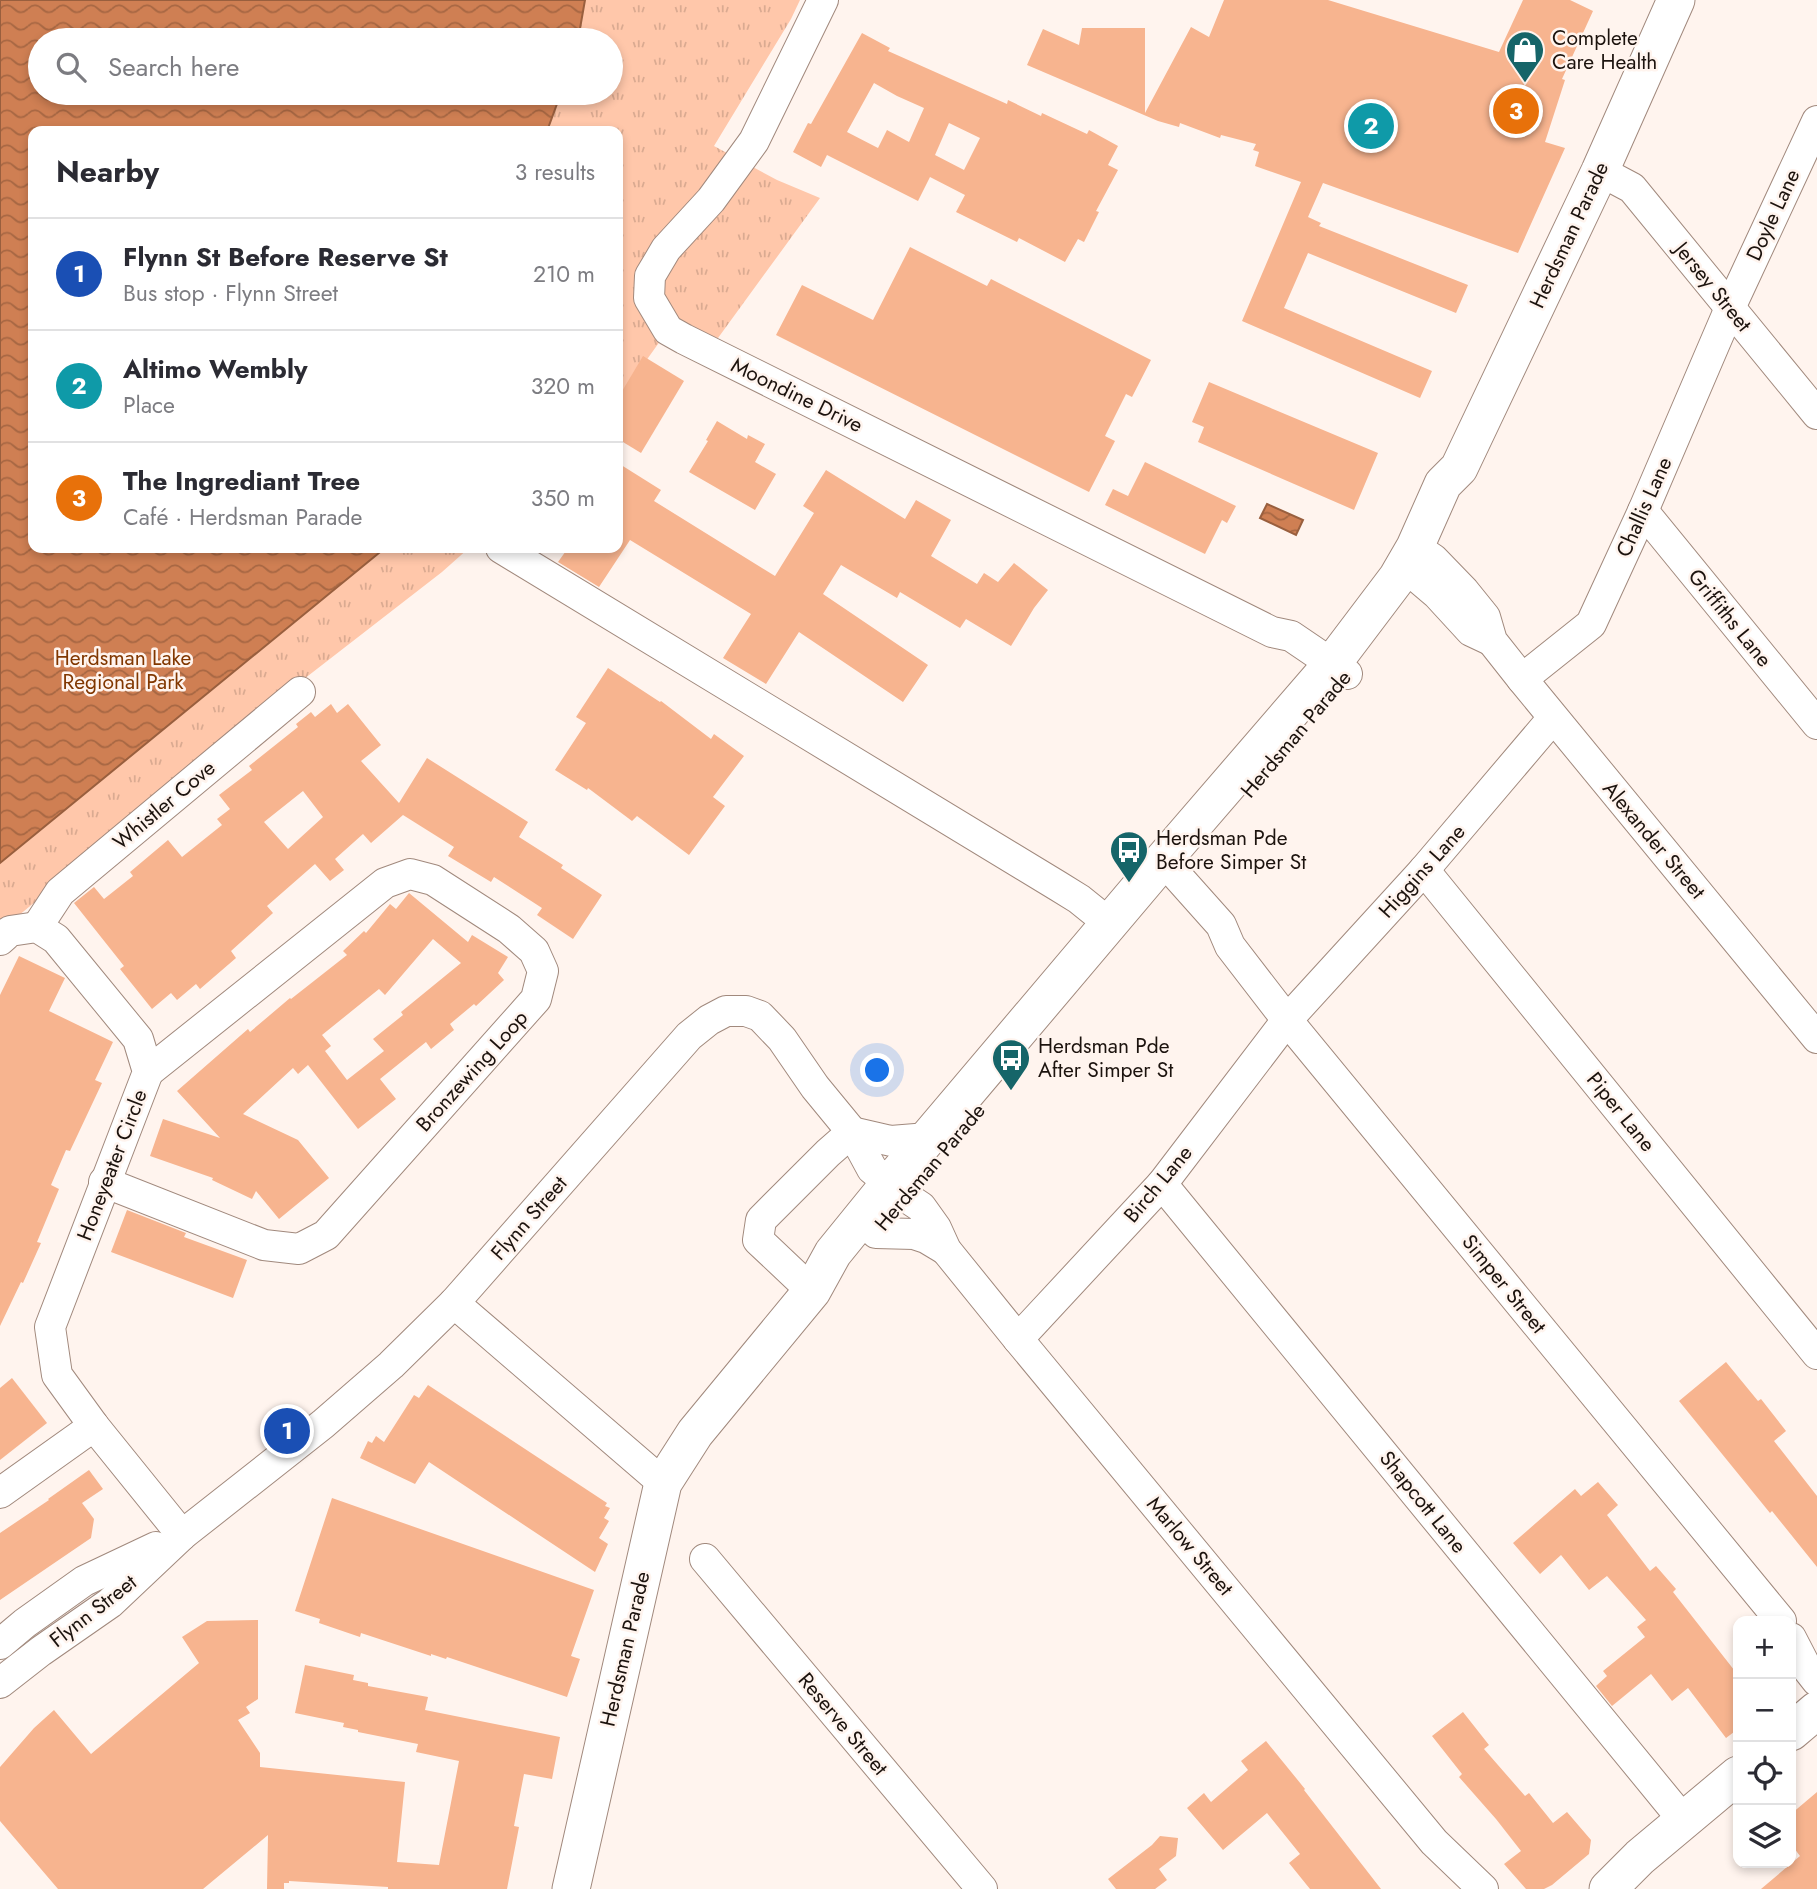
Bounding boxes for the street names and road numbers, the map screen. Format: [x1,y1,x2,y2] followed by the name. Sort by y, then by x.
[1522,157,1616,313] street label: Herdsman Parade
[1739,164,1807,266] street label: Doyle Lane
[1666,233,1759,338] street label: Jersey Street
[726,350,868,440] street label: Moondine Drive
[1609,452,1679,562] street label: Challis Lane
[1681,562,1779,674] street label: Griffiths Lane
[1234,664,1358,804] street label: Herdsman Parade
[106,753,222,857] street label: Whistler Cove
[1596,775,1712,905] street label: Alexander Street
[1372,817,1472,925] street label: Higgins Lane
[409,1004,535,1138] street label: Bronzewing Loop
[1580,1066,1663,1158] street label: Piper Lane
[69,1085,155,1245] street label: Honeyeater Circle
[868,1097,992,1237] street label: Herdsman Parade
[1117,1139,1199,1229] street label: Birch Lane
[484,1169,574,1267] street label: Flynn Street
[1455,1228,1553,1340] street label: Simper Street
[1372,1444,1474,1560] street label: Shapcott Lane
[1140,1490,1240,1602] street label: Marlow Street
[43,1567,143,1655] street label: Flynn Street
[593,1568,657,1730] street label: Herdsman Parade
[791,1666,895,1782] street label: Reserve Street

